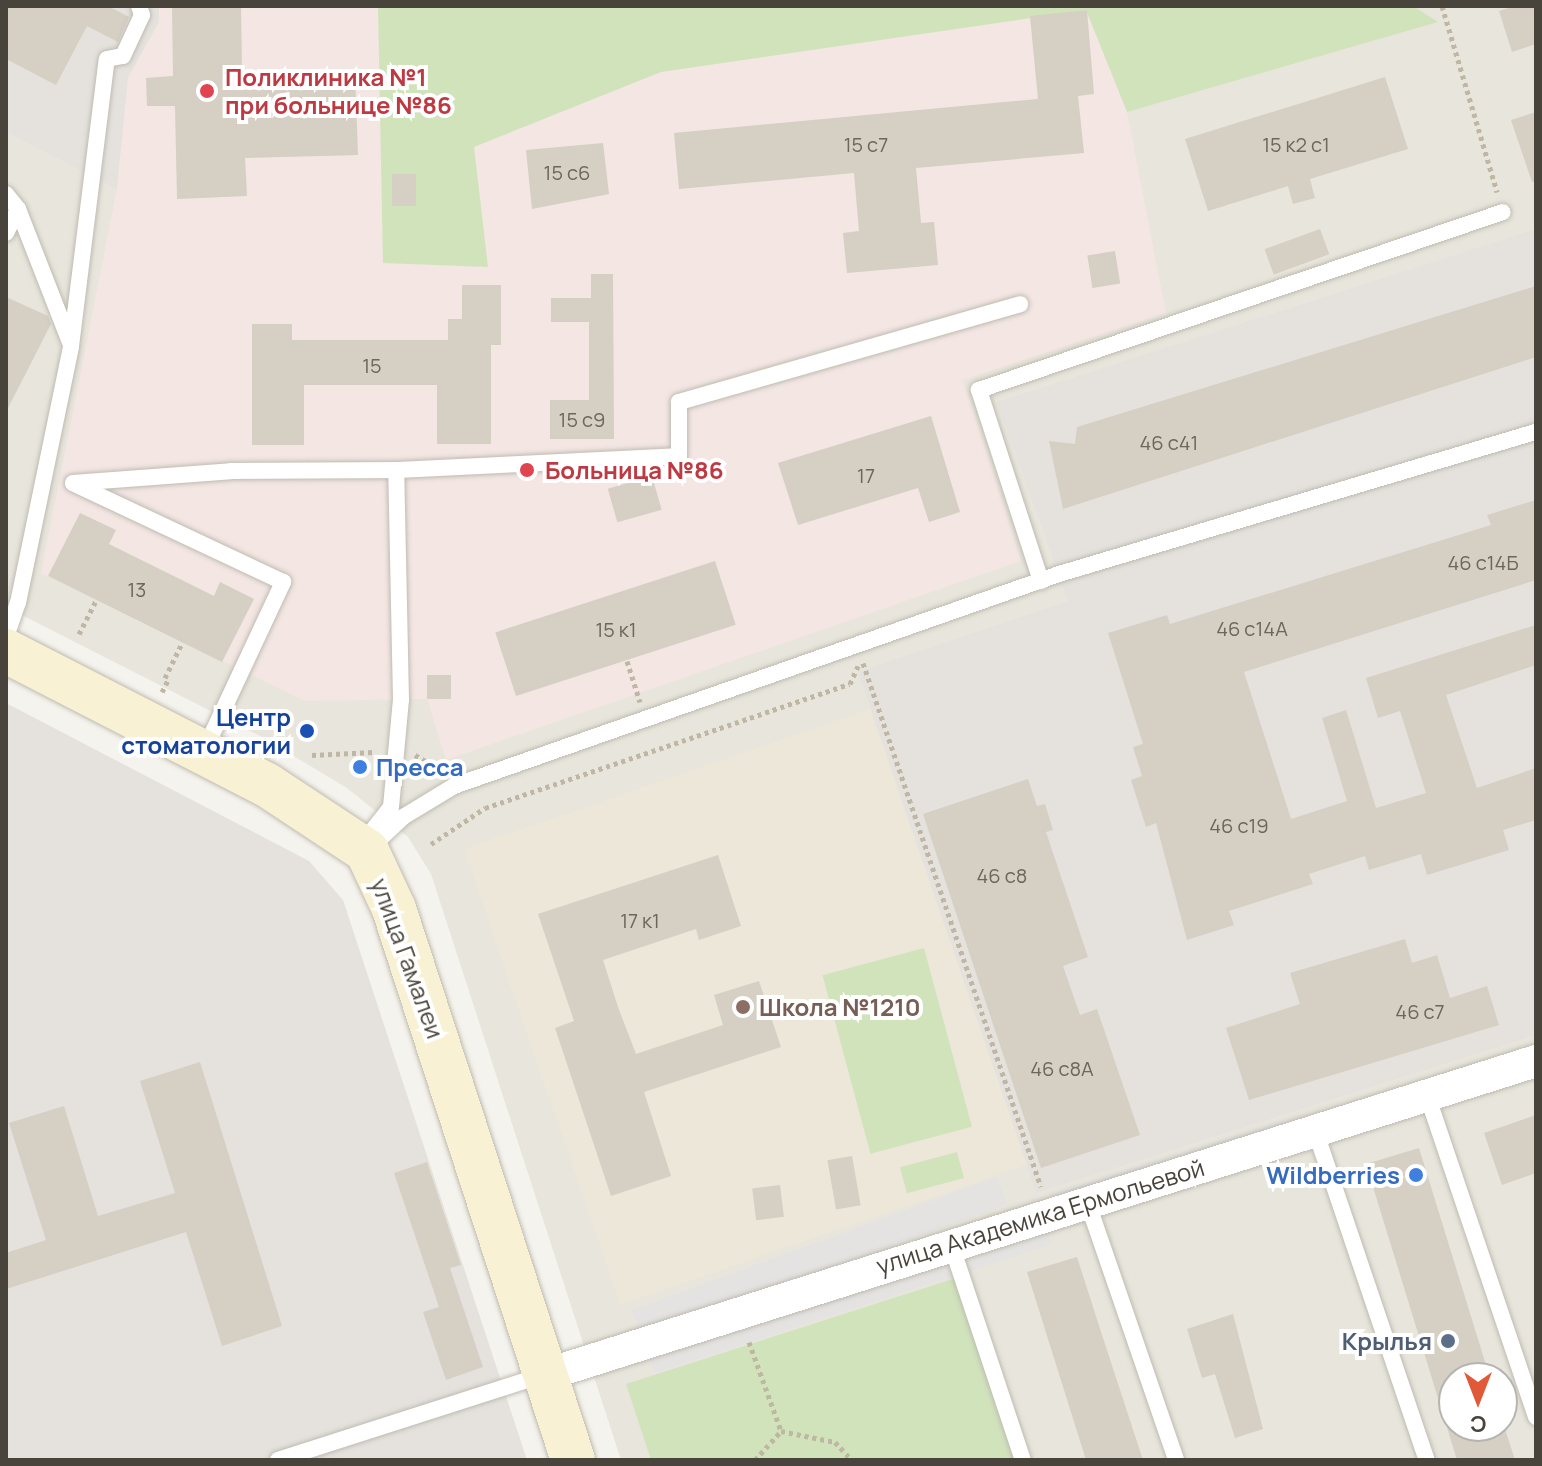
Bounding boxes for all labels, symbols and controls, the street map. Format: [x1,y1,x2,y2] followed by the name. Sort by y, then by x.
[225,63,452,119] place label: Поликлиника №1 при больнице №86
[196,80,218,102] marker: Поликлиника №1 при больнице №86
[844,132,888,156] house number: 15 с7
[1262,132,1330,156] house number: 15 к2 с1
[544,160,590,184] house number: 15 с6
[362,353,382,377] house number: 15
[559,407,605,431] house number: 15 с9
[1140,430,1198,454] house number: 46 с41
[545,456,724,484] place label: Больница №86
[516,459,538,481] marker: Больница №86
[857,463,875,487] house number: 17
[1448,550,1518,574] house number: 46 с14Б
[128,577,146,601] house number: 13
[1216,616,1288,640] house number: 46 с14А
[595,617,637,641] house number: 15 к1
[121,703,291,759] place label: Центр стоматологии
[298,722,316,740] marker: Центр стоматологии
[376,753,463,781] place label: Пресса
[351,758,369,776] marker: Пресса
[1209,813,1269,837] house number: 46 с19
[977,863,1027,887] house number: 46 с8
[366,874,450,1042] street label: улица Гамалеи
[620,908,660,932] house number: 17 к1
[759,993,921,1021] place label: Школа №1210
[734,998,752,1016] marker: Школа №1210
[1395,999,1445,1023] house number: 46 с7
[1030,1056,1094,1080] house number: 46 с8А
[873,1152,1207,1280] street label: улица Академика Ермольевой
[1266,1161,1400,1189] place label: Wildberries
[1407,1166,1425,1184] marker: Wildberries
[1342,1327,1432,1355] place label: Крылья
[1439,1332,1457,1350] marker: Крылья
[1438,1362,1518,1442] north arrow
[1470,1409,1486,1439] text: С

